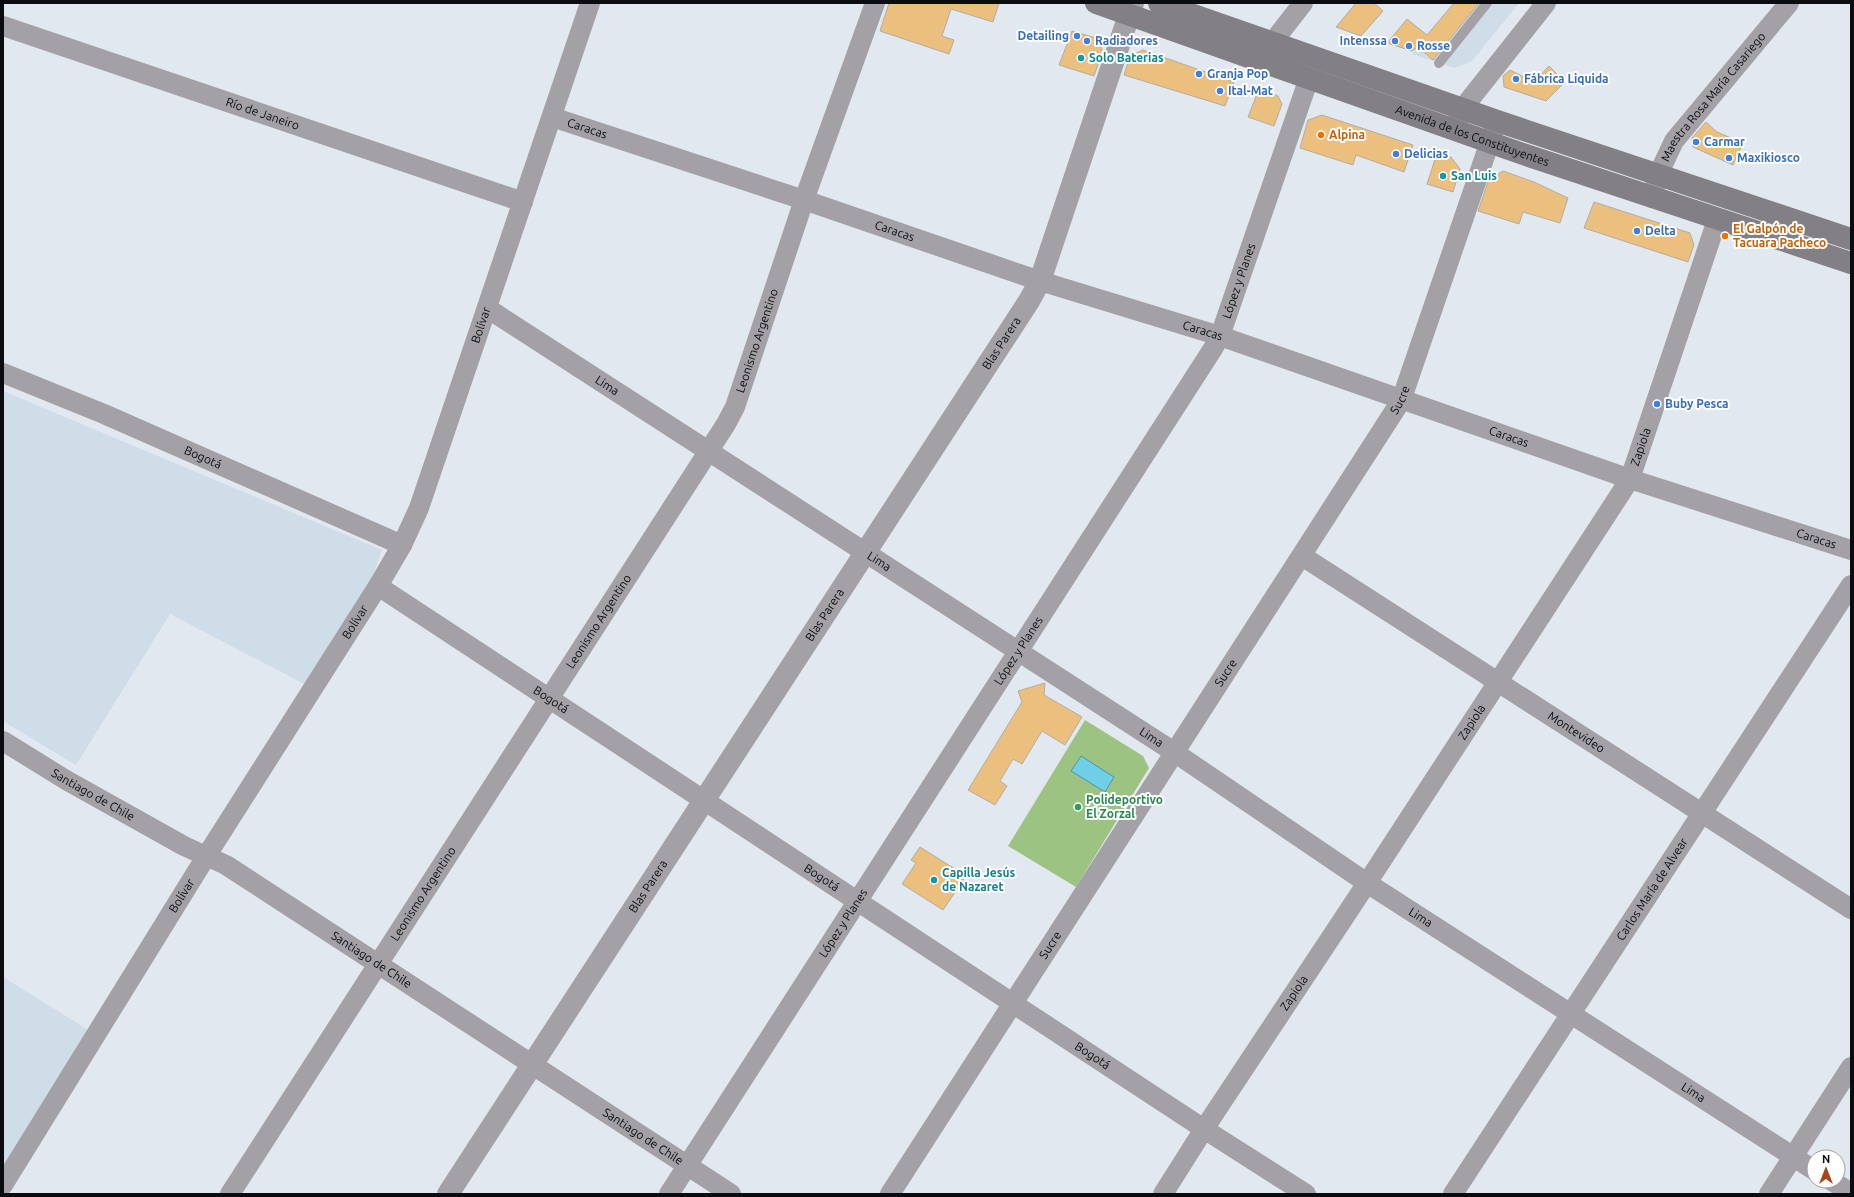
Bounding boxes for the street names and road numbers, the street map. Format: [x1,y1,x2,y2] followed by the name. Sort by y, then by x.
[1658,30,1768,163] street label: Maestra Rosa María Casariego
[224,95,301,132] street label: Río de Janeiro
[1394,102,1551,168] street label: Avenida de los Constituyentes
[566,115,609,141] street label: Caracas
[873,218,916,243] street label: Caracas
[1220,241,1258,320] street label: López y Planes
[733,287,780,394] street label: Leonismo Argentino
[468,305,493,345] street label: Bolívar
[979,314,1023,372] street label: Blas Parera
[1181,318,1224,342] street label: Caracas
[593,373,622,398] street label: Lima
[1387,384,1412,416] street label: Sucre
[1487,423,1531,449] street label: Caracas
[1628,426,1653,467] street label: Zapiola
[182,443,224,471] street label: Bogotá
[1795,526,1838,551] street label: Caracas
[865,549,894,573] street label: Lima
[563,572,633,671] street label: Leonismo Argentino
[803,586,846,643] street label: Blas Parera
[339,602,370,641] street label: Bolívar
[991,614,1045,687] street label: López y Planes
[1212,656,1239,689] street label: Sucre
[531,683,571,716] street label: Bogotá
[1455,702,1488,742] street label: Zapiola
[1546,709,1607,755] street label: Montevideo
[1137,725,1166,749] street label: Lima
[50,766,137,823] street label: Santiago de Chile
[1613,835,1690,943] street label: Carlos María de Alvear
[388,844,458,943] street label: Leonismo Argentino
[626,857,670,915] street label: Blas Parera
[802,861,842,894] street label: Bogotá
[166,876,197,915] street label: Bolívar
[816,886,870,960] street label: López y Planes
[1407,905,1435,929] street label: Lima
[329,928,414,990] street label: Santiago de Chile
[1036,929,1063,961] street label: Sucre
[1277,973,1310,1013] street label: Zapiola
[1073,1039,1113,1072] street label: Bogotá
[1679,1080,1708,1104] street label: Lima
[601,1105,686,1167] street label: Santiago de Chile

